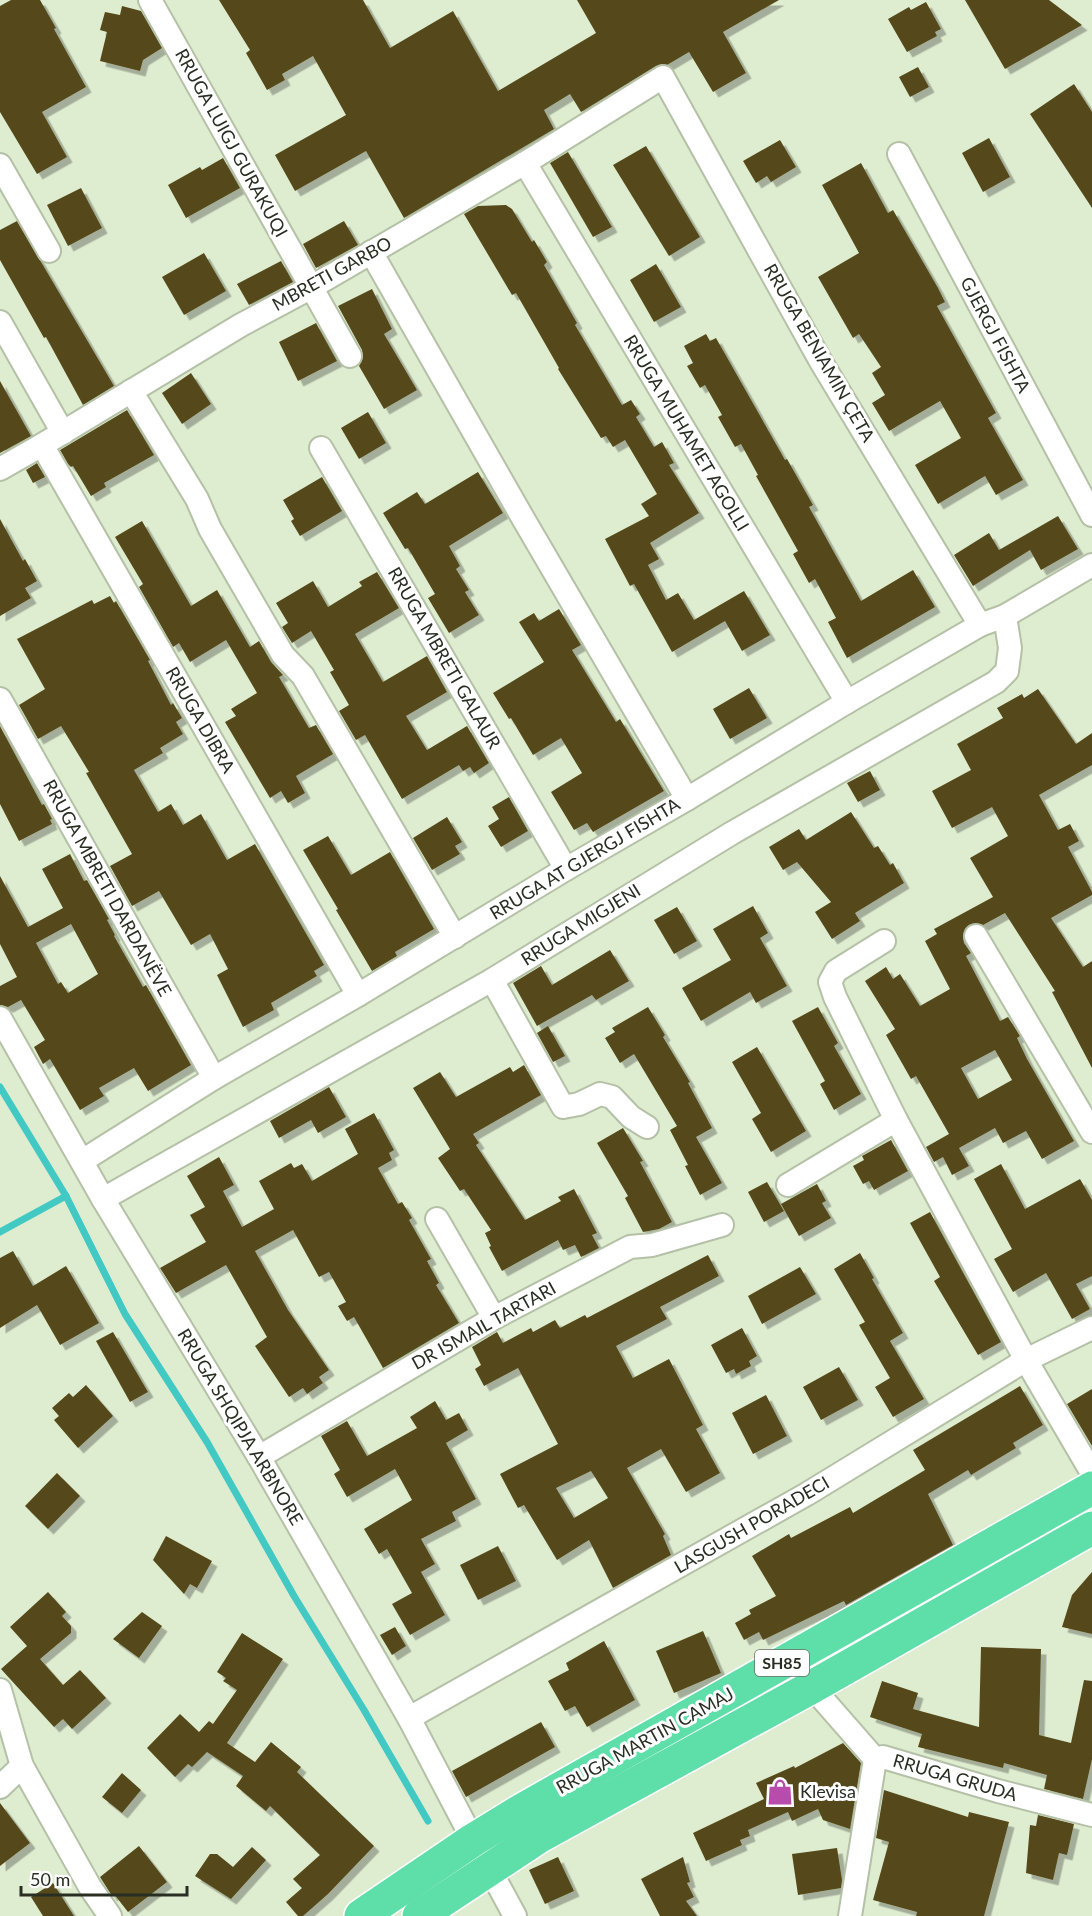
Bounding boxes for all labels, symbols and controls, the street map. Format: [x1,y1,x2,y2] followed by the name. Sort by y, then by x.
[171,45,293,240] street label: RRUGA LUIGJ GURAKUQI
[268,231,395,315] street label: MBRETI GARBO
[760,260,880,446] street label: RRUGA BENIAMIN ÇETA
[956,273,1036,397] street label: GJERGJ FISHTA
[619,330,754,535] street label: RRUGA MUHAMET AGOLLI
[384,563,506,753] street label: RRUGA MBRETI GALAUR
[162,663,240,777] street label: RRUGA DIBRA
[39,775,177,1000] street label: RRUGA MBRETI DARDANËVE
[485,792,684,924] street label: RRUGA AT GJERGJ FISHTA
[517,879,644,970] street label: RRUGA MIGJENI
[408,1276,559,1374] street label: DR ISMAIL TARTARI
[173,1324,308,1529] street label: RRUGA SHQIPJA ARBNORE
[670,1471,833,1577] street label: LASGUSH PORADECI
[755,1650,809,1676] road number: SH85
[552,1682,737,1798] street label: RRUGA MARTIN CAMAJ
[891,1749,1021,1805] street label: RRUGA GRUDA
[765,1777,795,1807] shop icon: Klevisa
[800,1780,856,1802] place label: Klevisa
[21,1859,188,1897] scale bar
[30,1868,70,1890] text: 50 m

